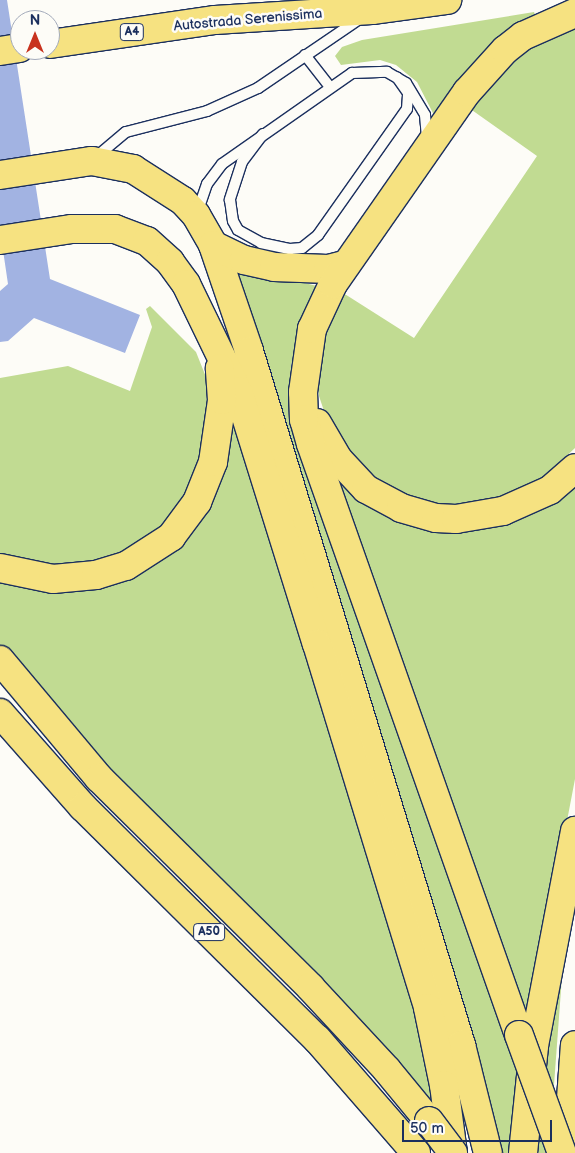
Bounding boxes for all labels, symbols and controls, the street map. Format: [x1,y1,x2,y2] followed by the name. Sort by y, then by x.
[173,5,323,35] street label: Autostrada Serenissima
[10,10,60,60] north arrow
[30,12,40,29] text: N
[120,22,144,42] road number: A4
[193,922,225,942] road number: A50
[405,1110,555,1142] scale bar
[410,1119,444,1138] text: 50 m

